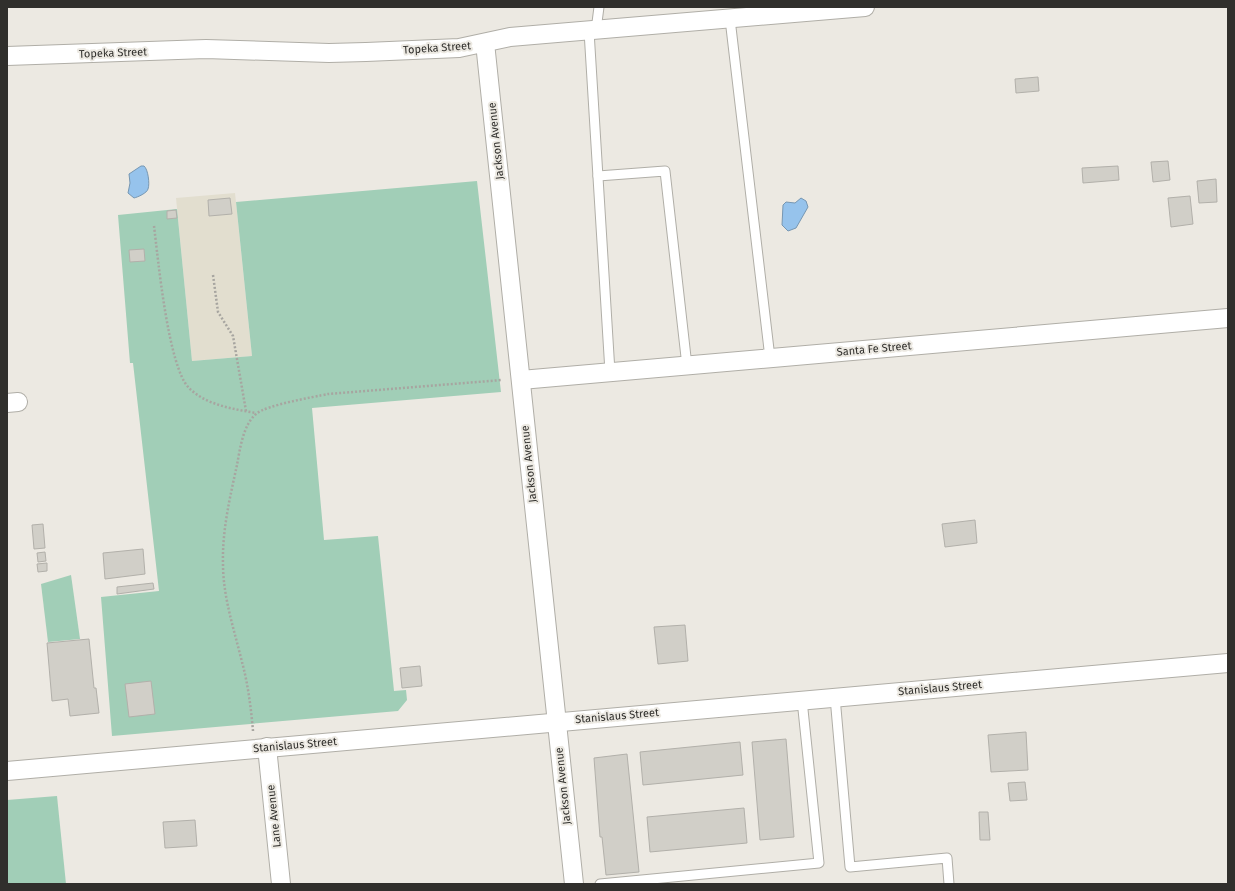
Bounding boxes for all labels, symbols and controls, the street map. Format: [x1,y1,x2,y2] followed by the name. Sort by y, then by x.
[403,39,472,57] street label: Topeka Street
[79,45,147,61] street label: Topeka Street
[485,102,507,180] street label: Jackson Avenue
[836,339,912,359] street label: Santa Fe Street
[518,425,540,503] street label: Jackson Avenue
[898,678,982,698] street label: Stanislaus Street
[575,706,659,726] street label: Stanislaus Street
[253,735,337,755] street label: Stanislaus Street
[552,747,574,825] street label: Jackson Avenue
[264,784,284,848] street label: Lane Avenue

